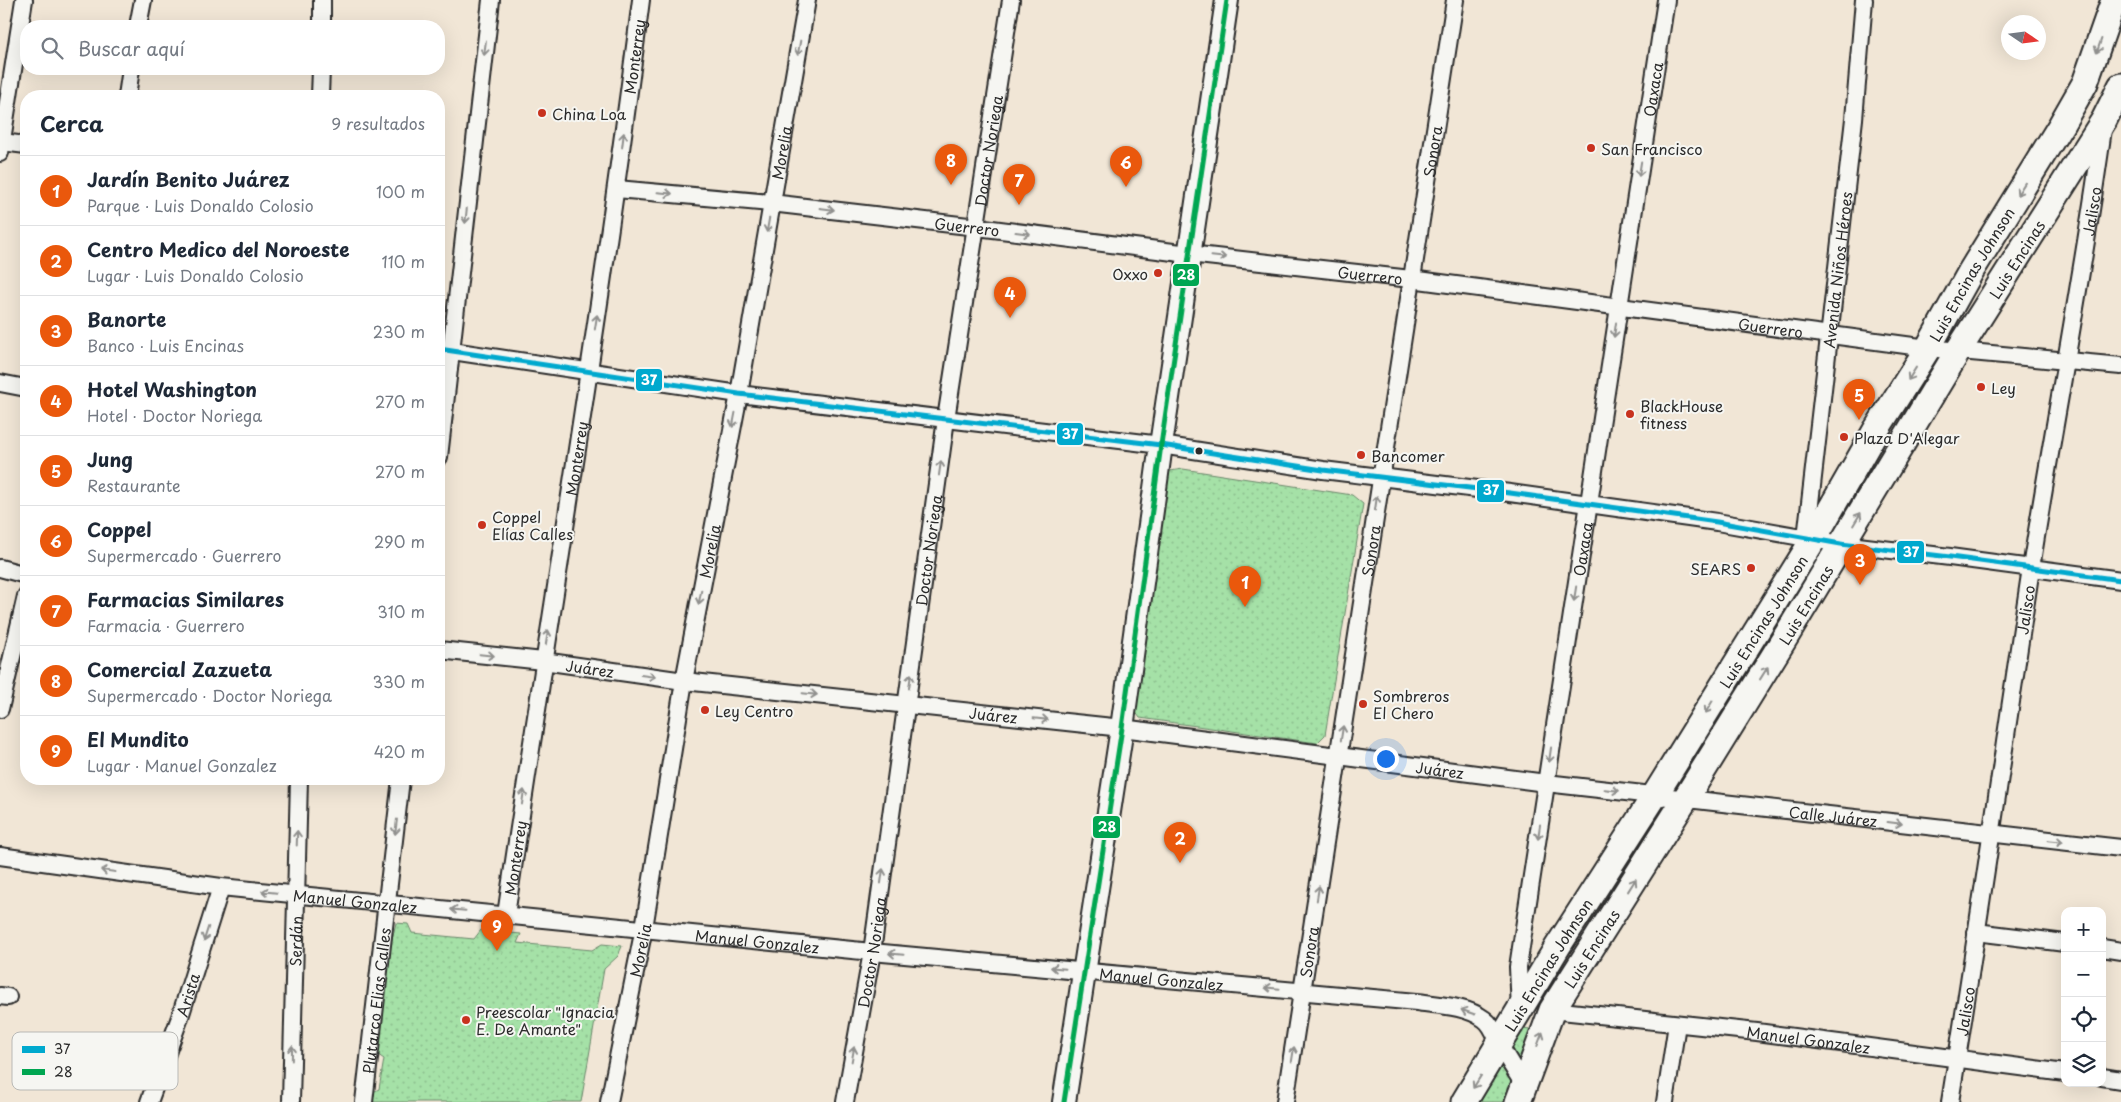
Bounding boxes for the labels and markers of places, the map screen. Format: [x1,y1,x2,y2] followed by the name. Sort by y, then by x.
[552,102,627,125] place label: China Loa
[536,107,548,119] marker: China Loa
[1601,137,1703,160] place label: San Francisco
[1585,142,1597,154] marker: San Francisco
[935,144,967,185] pin: 8
[1110,146,1142,187] pin: 6
[1003,164,1035,205] pin: 7
[1112,262,1148,285] place label: Oxxo
[1152,267,1164,279] marker: Oxxo
[994,277,1026,318] pin: 4
[1991,376,2016,399] place label: Ley
[1843,379,1875,420] pin: 5
[1975,381,1987,393] marker: Ley
[1640,394,1723,434] place label: BlackHouse fitness
[1624,408,1636,420] marker: BlackHouse fitness
[1854,426,1960,449] place label: Plaza D'Alegar
[1838,431,1850,443] marker: Plaza D'Alegar
[1371,444,1445,467] place label: Bancomer
[1194,446,1204,456] unlabelled marker
[1355,449,1367,461] marker: Bancomer
[492,505,573,545] place label: Coppel Elías Calles
[476,519,488,531] marker: Coppel Elías Calles
[1844,544,1876,585] pin: 3
[1690,557,1741,580] place label: SEARS
[1745,562,1757,574] marker: SEARS
[1229,566,1261,607] pin: 1
[1373,684,1449,724] place label: Sombreros El Chero
[1357,698,1369,710] marker: Sombreros El Chero
[715,699,793,722] place label: Ley Centro
[699,704,711,716] marker: Ley Centro
[1164,822,1196,863] pin: 2
[481,910,513,951] pin: 9
[476,1000,615,1040] place label: Preescolar "Ignacia E. De Amante"
[460,1014,472,1026] marker: Preescolar "Ignacia E. De Amante"

